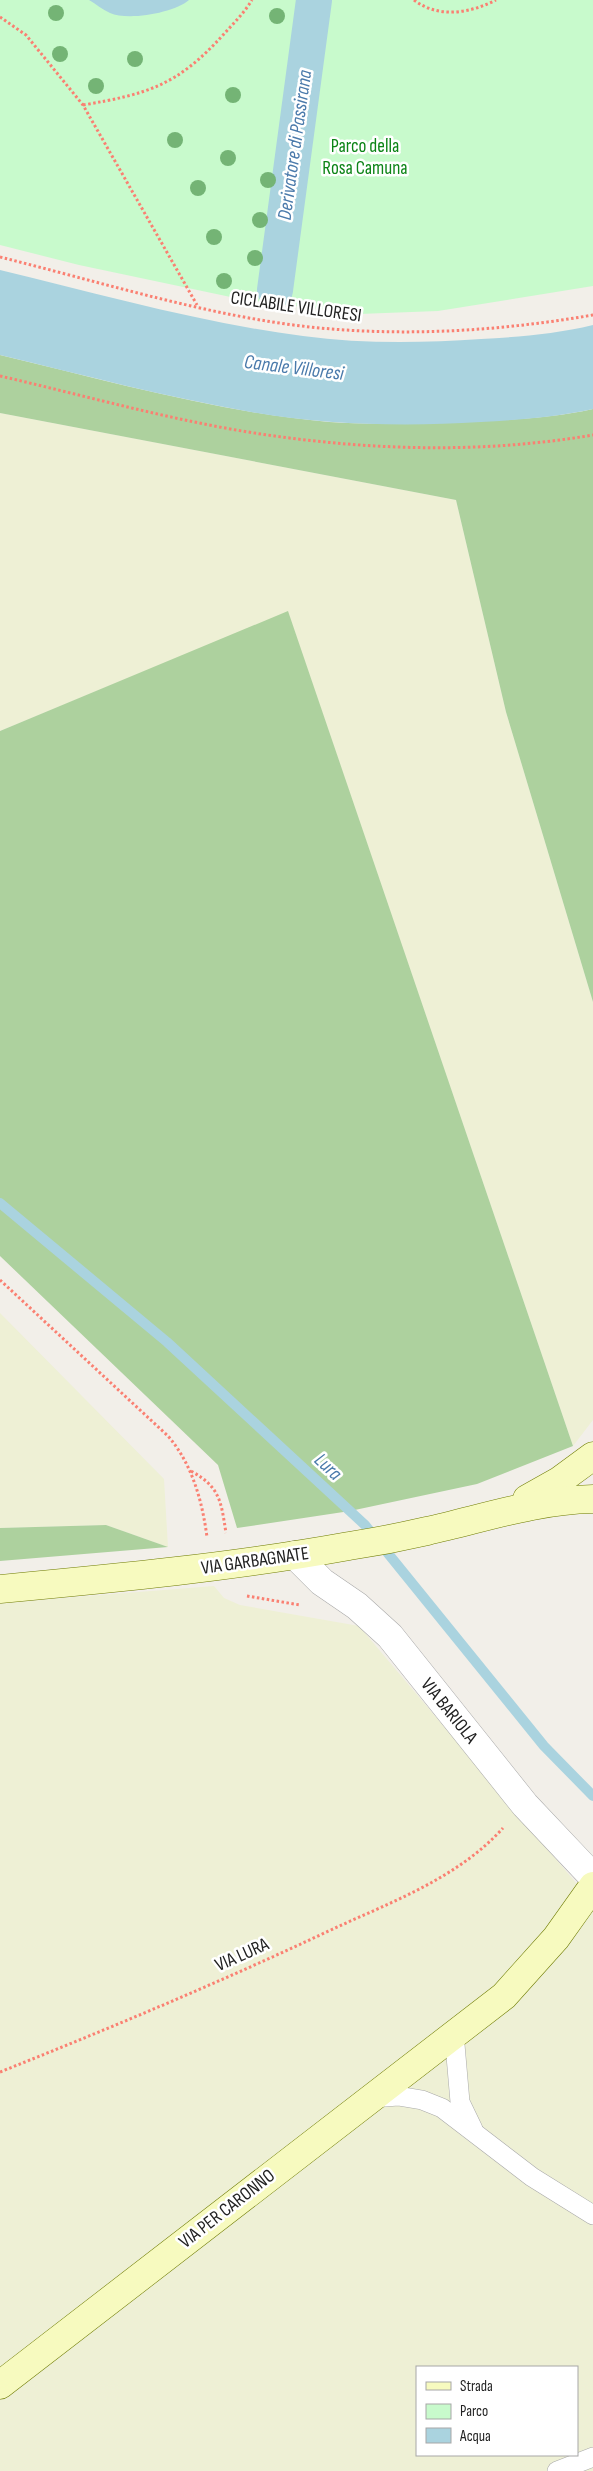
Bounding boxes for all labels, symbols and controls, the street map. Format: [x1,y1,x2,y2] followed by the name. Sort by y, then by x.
[273,68,317,222] water label: Derivatore di Passirana
[322,135,408,180] park label: Parco della Rosa Camuna
[229,286,363,328] street label: CICLABILE VILLORESI
[243,350,347,386] water label: Canale Villoresi
[309,1448,347,1486] water label: Lura
[200,1542,310,1580] street label: VIA GARBAGNATE
[416,1674,483,1749] street label: VIA BARIOLA
[212,1933,273,1977] street label: VIA LURA
[174,2164,280,2254] street label: VIA PER CARONNO
[416,2366,578,2456] legend
[460,2377,493,2396] text: Strada
[460,2402,488,2421] text: Parco
[459,2427,491,2446] text: Acqua

